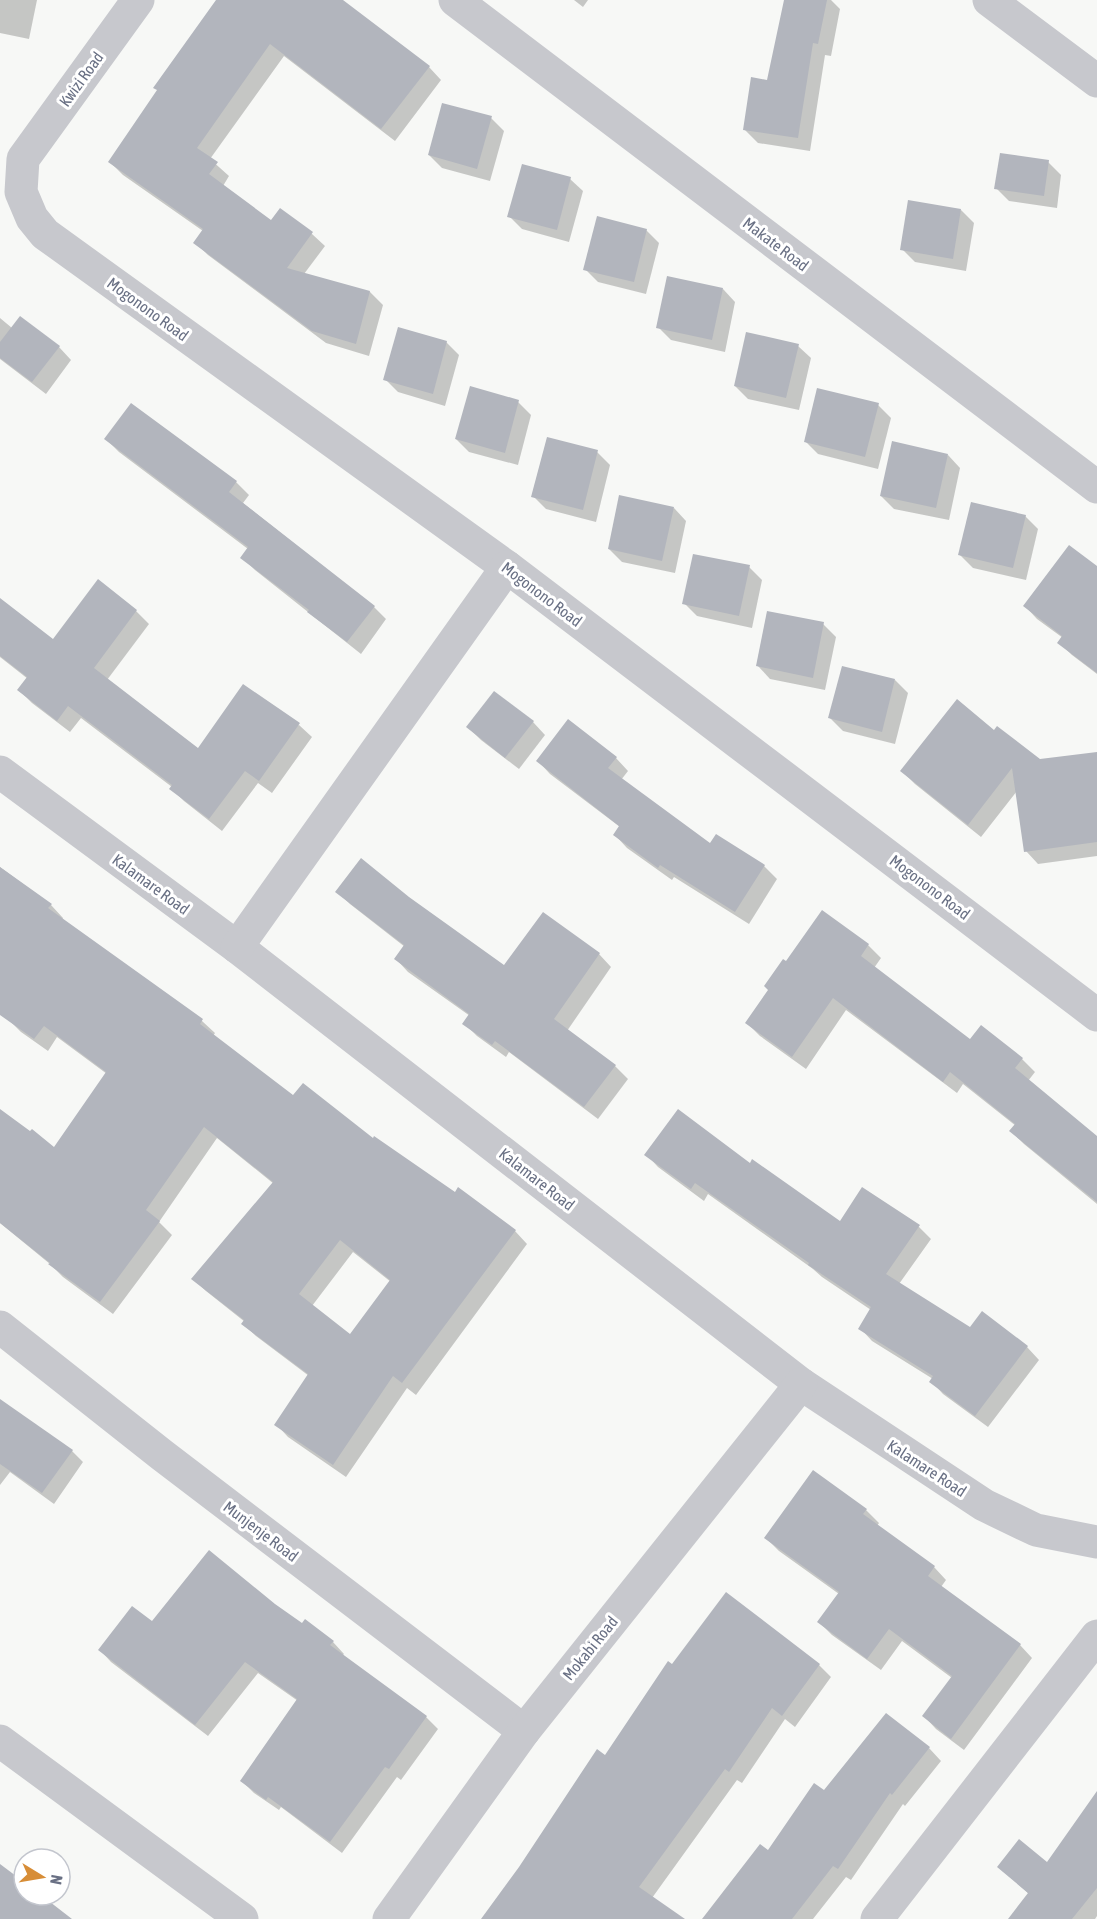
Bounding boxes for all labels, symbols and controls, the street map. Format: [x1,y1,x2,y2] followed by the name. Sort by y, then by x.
[55,48,107,110] street label: Kwizi Road
[740,214,812,274] street label: Makate Road
[103,274,192,345] street label: Mogonono Road
[498,558,586,631] street label: Mogonono Road
[109,850,193,918] street label: Kalamare Road
[886,851,974,924] street label: Mogonono Road
[496,1144,578,1214] street label: Kalamare Road
[884,1436,970,1500] street label: Kalamare Road
[220,1497,302,1566] street label: Munjenje Road
[559,1613,621,1683] street label: Mokabi Road
[12,1847,72,1907] north arrow
[47,1874,66,1886] text: N

